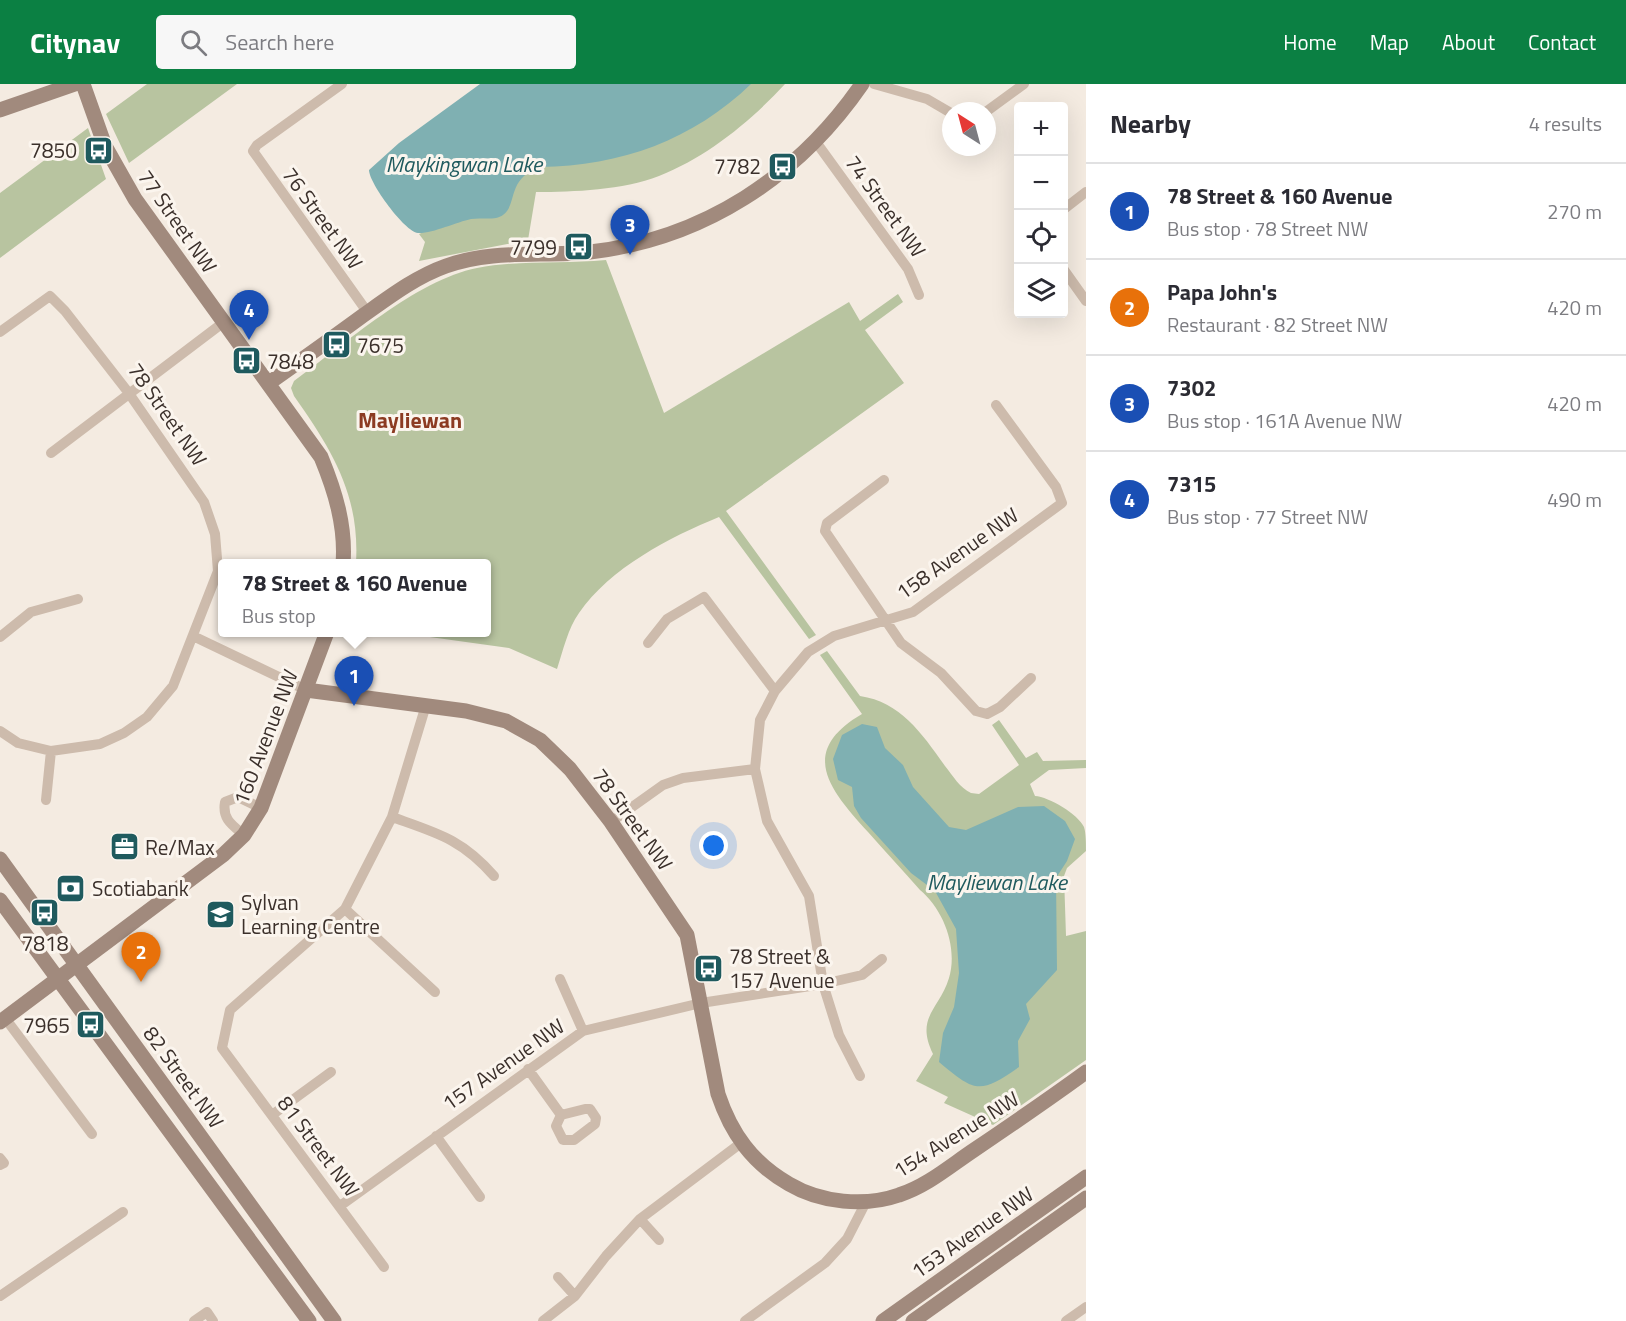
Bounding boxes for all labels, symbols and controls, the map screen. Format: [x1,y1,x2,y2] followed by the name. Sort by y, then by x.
[156,15,576,69] search box
[30,21,120,64] text: Citynav
[225,25,334,59] text: Search here
[177,26,210,59] icon: search
[1283,26,1337,58] text: Home
[1370,26,1409,58] text: Map
[1442,26,1495,58] text: About
[1528,26,1596,58] text: Contact
[942,102,996,156] north arrow
[1014,102,1068,318] map controls
[1014,102,1068,156] button: +
[1110,104,1191,143] text: Nearby
[1529,108,1602,139] text: 4 results
[30,134,77,166] place label: 7850
[82,134,114,166] bus stop icon: 7850
[386,147,544,181] water label: Maykingwan Lake
[838,148,934,264] street label: 74 Street NW
[714,150,761,182] place label: 7782
[766,150,798,182] bus stop icon: 7782
[1014,156,1068,210] button: −
[275,160,371,276] street label: 76 Street NW
[131,163,225,279] street label: 77 Street NW
[1167,179,1392,213] text: 78 Street & 160 Avenue
[1124,196,1135,227] text: 1
[1547,196,1602,227] text: 270 m
[610,206,650,255] pin: 3
[1014,210,1068,264] button: locate
[1167,213,1368,244] text: Bus stop · 78 Street NW
[510,231,557,263] place label: 7799
[562,231,594,263] bus stop icon: 7799
[1014,264,1068,318] button: layers
[1167,275,1277,309] text: Papa John's
[230,290,268,340] pin: 4
[1124,292,1135,323] text: 2
[1547,292,1602,323] text: 420 m
[1167,309,1388,340] text: Restaurant · 82 Street NW
[320,329,352,361] bus stop icon: 7675
[357,329,404,361] place label: 7675
[230,345,262,377] bus stop icon: 7848
[267,345,314,377] place label: 7848
[121,356,215,472] street label: 78 Street NW
[1167,371,1216,405] text: 7302
[1124,388,1135,419] text: 3
[1547,388,1602,419] text: 420 m
[358,403,462,437] district label: Mayliewan
[1167,405,1402,436] text: Bus stop · 161A Avenue NW
[1167,467,1216,501] text: 7315
[1124,484,1135,515] text: 4
[1547,484,1602,515] text: 490 m
[889,499,1025,607] street label: 158 Avenue NW
[1167,501,1368,532] text: Bus stop · 77 Street NW
[218,559,491,637] popup
[242,566,467,600] text: 78 Street & 160 Avenue
[242,600,316,631] text: Bus stop
[334,656,374,706] pin: 1
[224,665,306,809] street label: 160 Avenue NW
[585,761,681,877] street label: 78 Street NW
[108,831,140,863] office icon: Re/Max
[145,831,215,863] place label: Re/Max
[699,831,728,860] your location
[927,865,1069,899] water label: Mayliewan Lake
[55,872,87,904] bank icon: Scotiabank
[92,872,189,904] place label: Scotiabank
[241,886,380,942] place label: Sylvan Learning Centre
[29,896,61,928] bus stop icon: 7818
[204,898,236,930] school or university icon: Sylvan Learning Centre
[21,927,69,959] place label: 7818
[122,932,160,982] pin: 2
[729,940,835,996] place label: 78 Street & 157 Avenue
[692,952,724,984] bus stop icon: 78 Street & 157 Avenue
[23,1009,70,1041] place label: 7965
[75,1009,107,1041] bus stop icon: 7965
[435,1010,571,1118] street label: 157 Avenue NW
[136,1019,232,1135] street label: 82 Street NW
[887,1083,1025,1185] street label: 154 Avenue NW
[270,1089,368,1203] street label: 81 Street NW
[904,1178,1040,1286] street label: 153 Avenue NW

